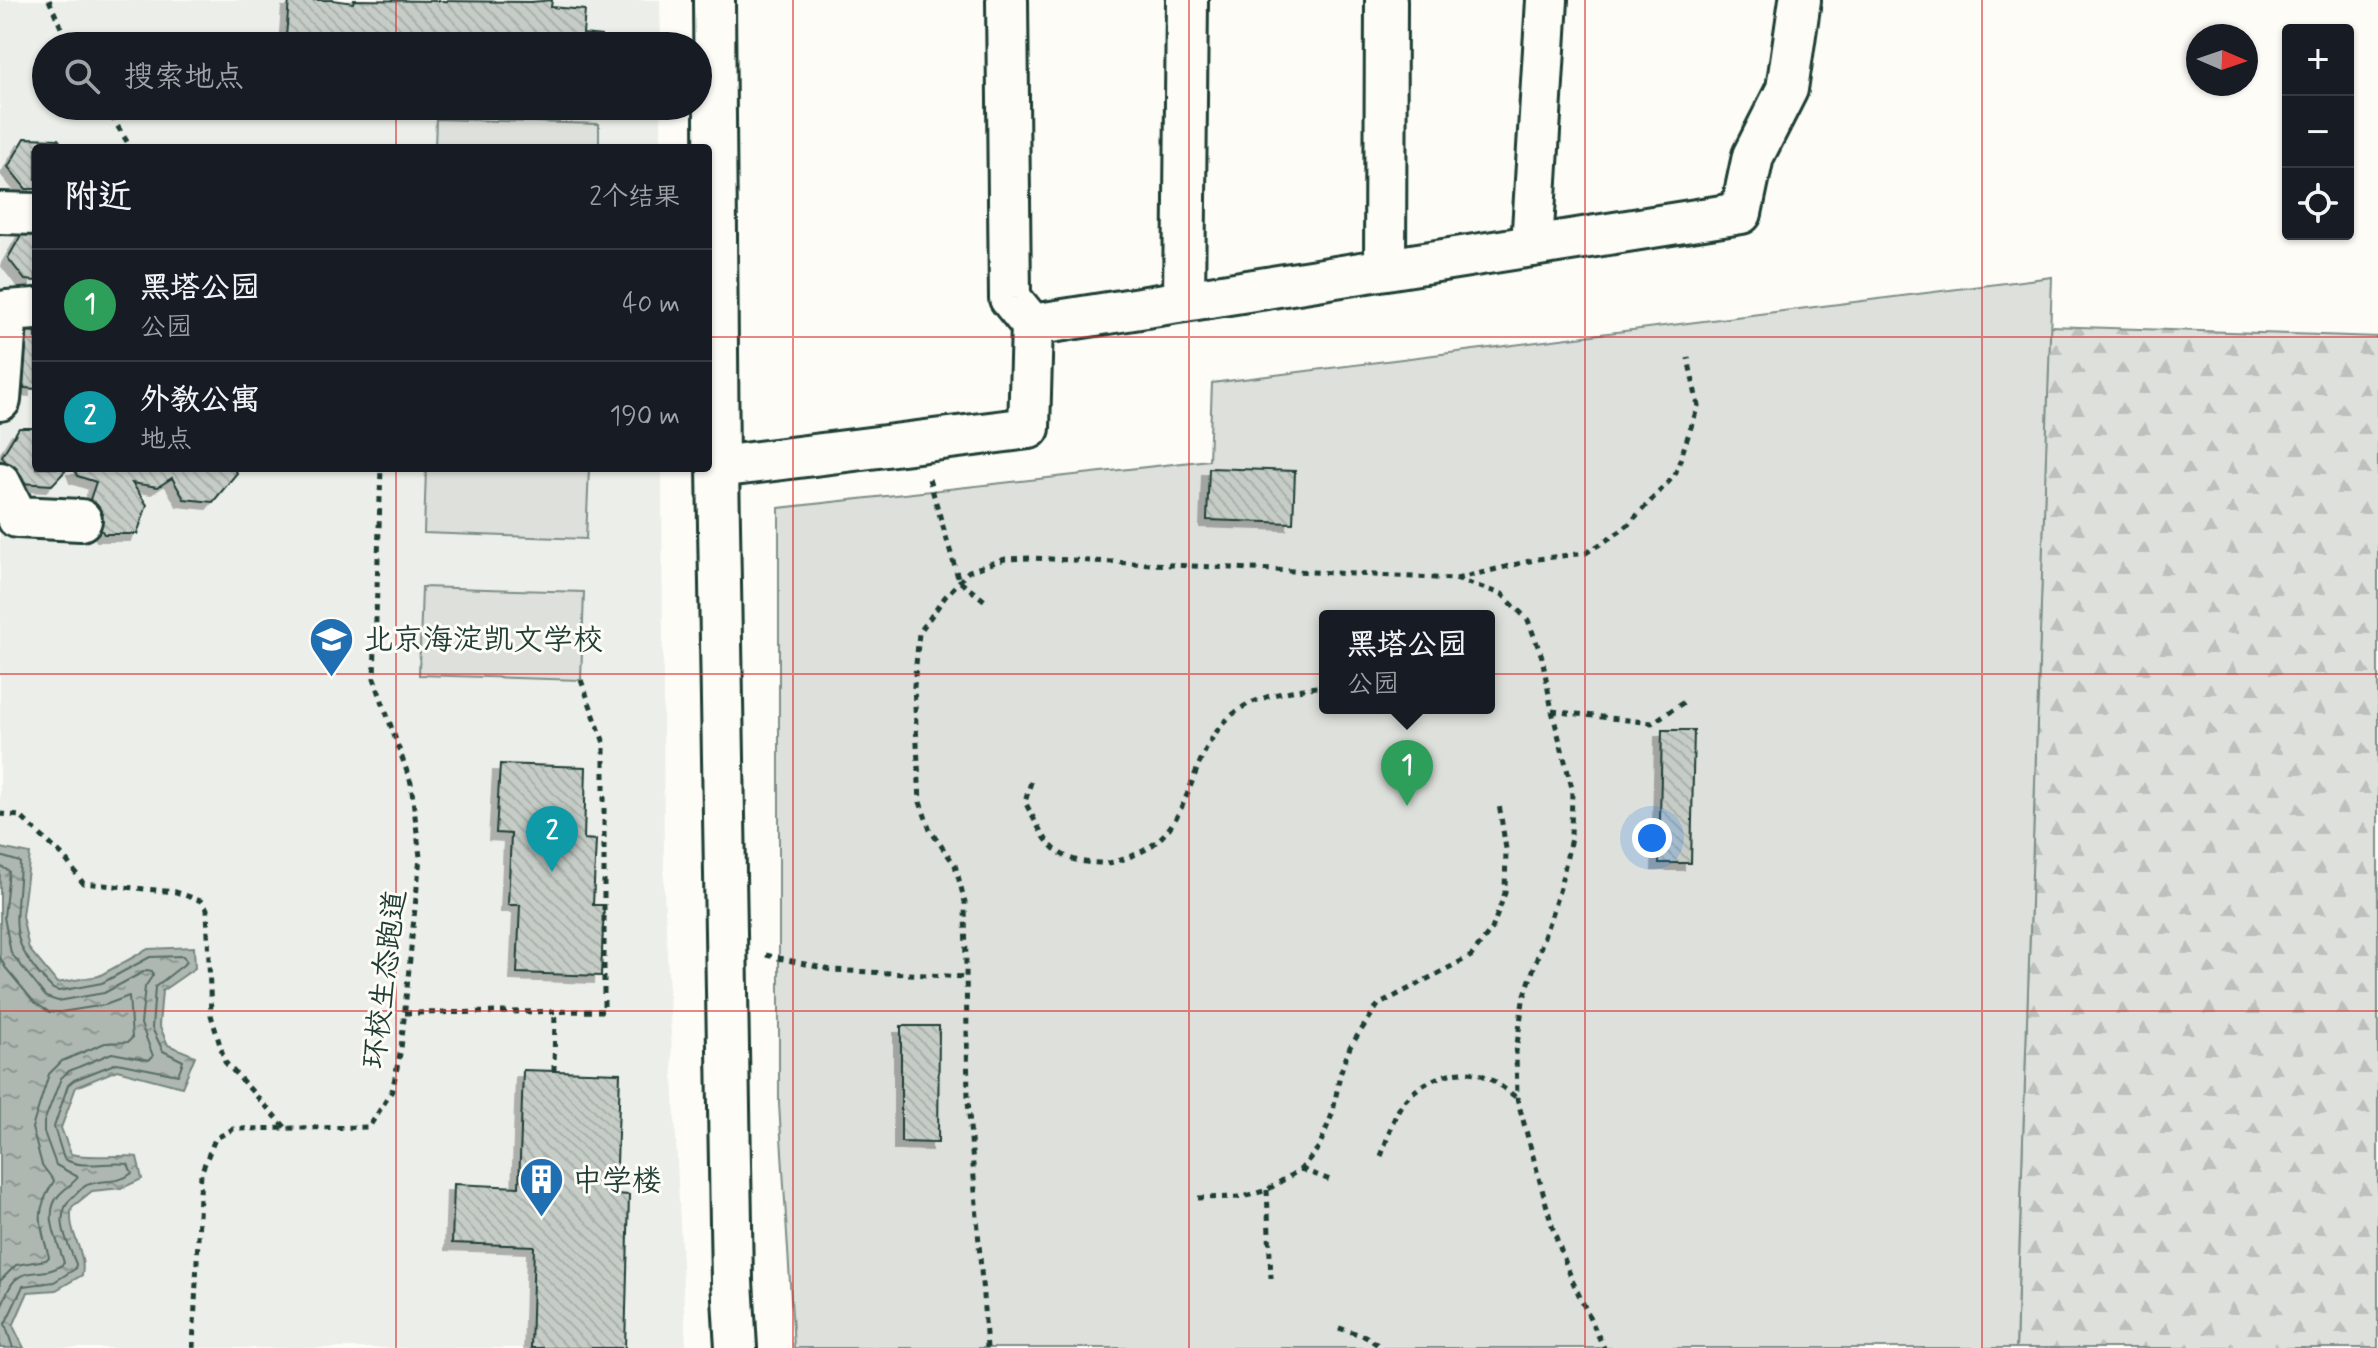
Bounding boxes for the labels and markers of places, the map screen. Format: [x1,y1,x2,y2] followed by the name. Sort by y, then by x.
[308,615,356,678] school or university icon: 北京海淀凯文学校
[363,621,603,660] place label: 北京海淀凯文学校
[1381,740,1433,806] pin: 1
[526,806,578,872] pin: 2
[517,1156,565,1219] building icon: 中学楼
[572,1162,662,1201] place label: 中学楼

